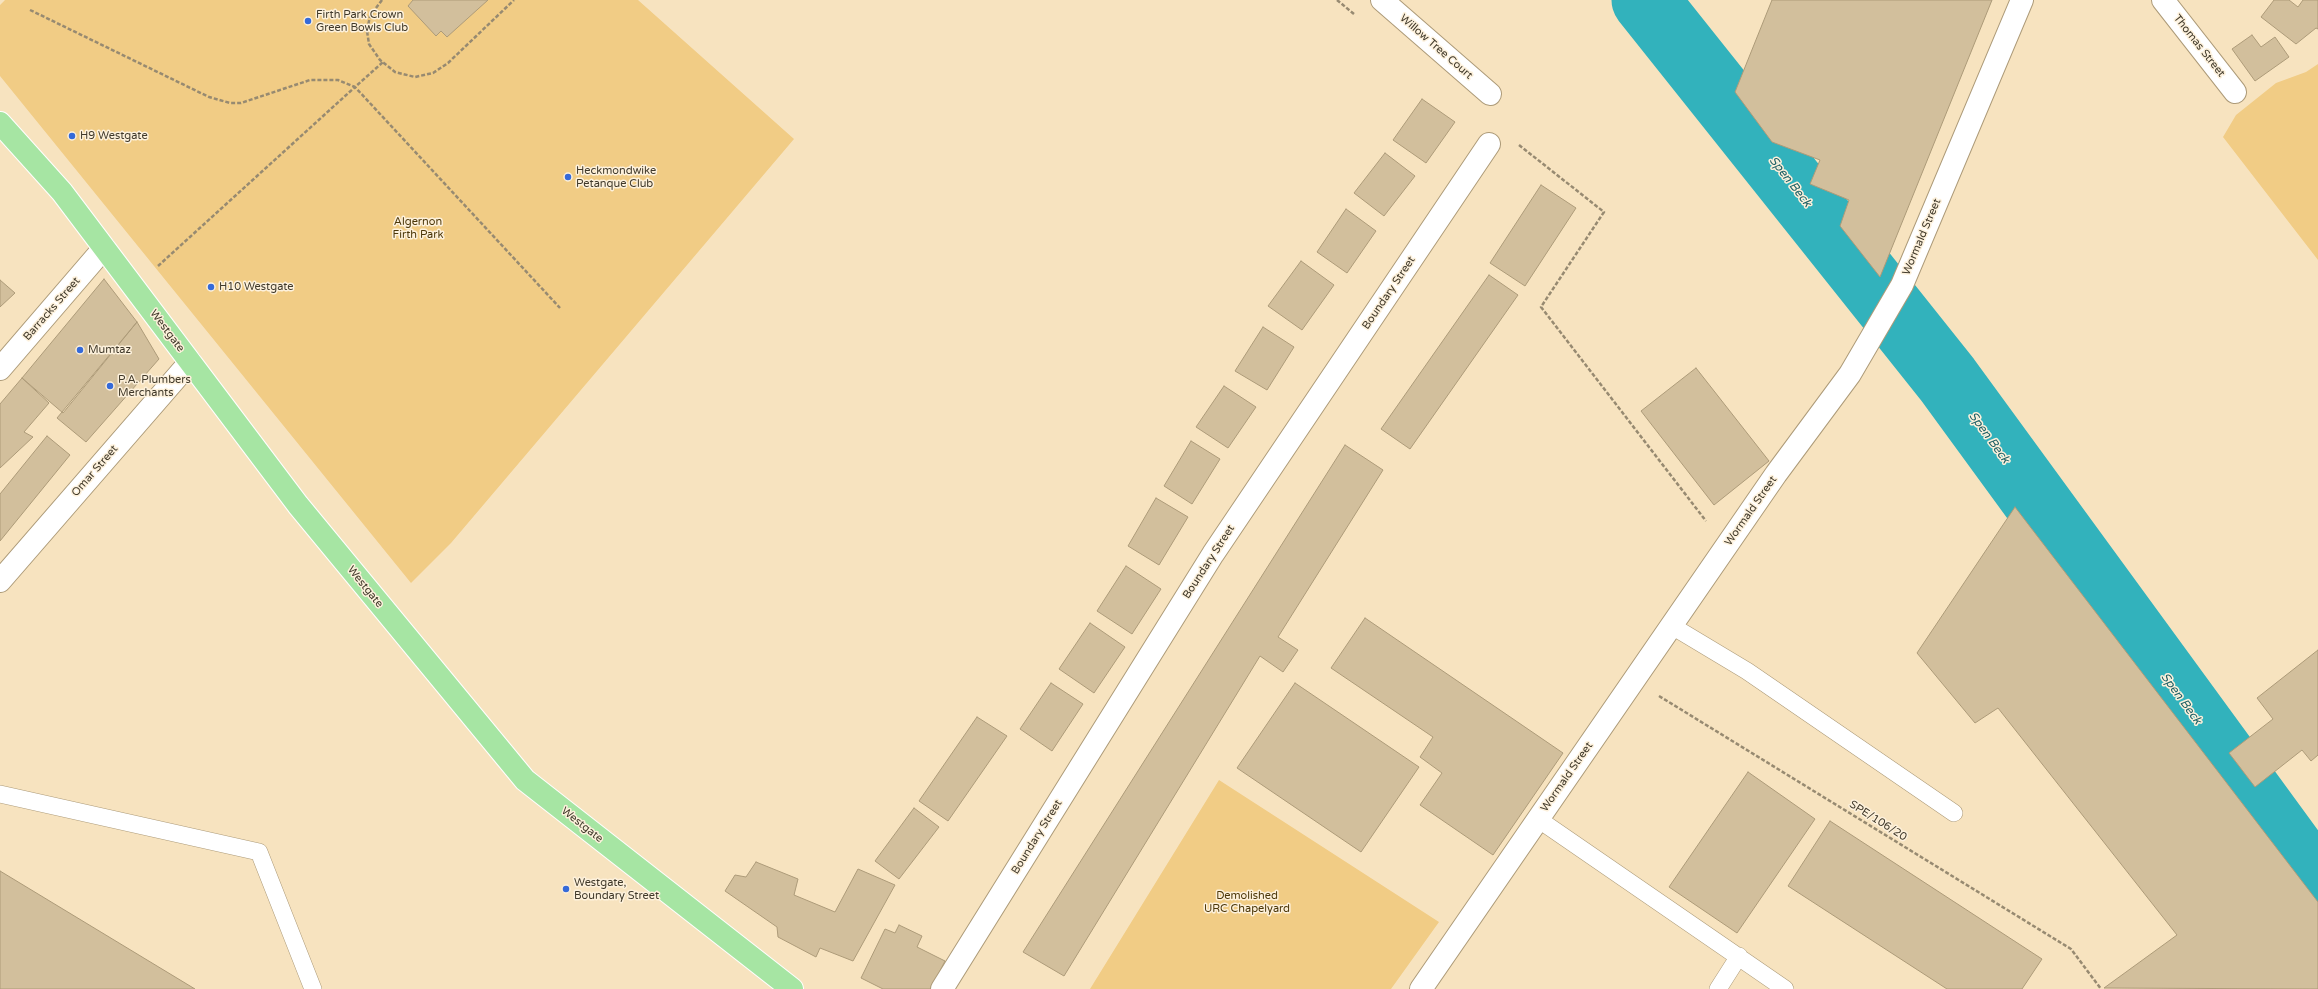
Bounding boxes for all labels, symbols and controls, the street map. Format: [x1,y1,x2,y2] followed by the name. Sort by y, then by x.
[316,8,408,34] place label: Firth Park Crown Green Bowls Club
[1397,12,1475,82] street label: Willow Tree Court
[2170,12,2228,80] street label: Thomas Street
[303,16,313,26] marker: Firth Park Crown Green Bowls Club
[80,129,148,143] place label: H9 Westgate
[67,131,77,141] marker: H9 Westgate
[1766,154,1814,210] water label: Spen Beck
[576,164,656,190] place label: Heckmondwike Petanque Club
[563,172,573,182] marker: Heckmondwike Petanque Club
[1900,197,1944,277] street label: Wormald Street
[393,215,443,241] park label: Algernon Firth Park
[1360,254,1418,332] street label: Boundary Street
[21,275,83,343] street label: Barracks Street
[219,280,294,294] place label: H10 Westgate
[206,282,216,292] marker: H10 Westgate
[147,307,187,355] street label: Westgate
[88,343,131,357] place label: Mumtaz
[75,345,85,355] marker: Mumtaz
[118,373,191,399] place label: P.A. Plumbers Merchants
[105,381,115,391] marker: P.A. Plumbers Merchants
[1966,409,2012,467] water label: Spen Beck
[69,443,121,499] street label: Omar Street
[1722,474,1780,548] street label: Wormald Street
[1180,523,1238,601] street label: Boundary Street
[344,564,386,610] street label: Westgate
[2158,670,2204,728] water label: Spen Beck
[1538,740,1596,814] street label: Wormald Street
[1009,797,1065,877] street label: Boundary Street
[1847,798,1909,844] street label: SPE/106/20
[558,805,606,845] street label: Westgate
[574,876,659,902] place label: Westgate, Boundary Street
[561,884,571,894] marker: Westgate, Boundary Street
[1204,889,1290,915] park label: Demolished URC Chapelyard

